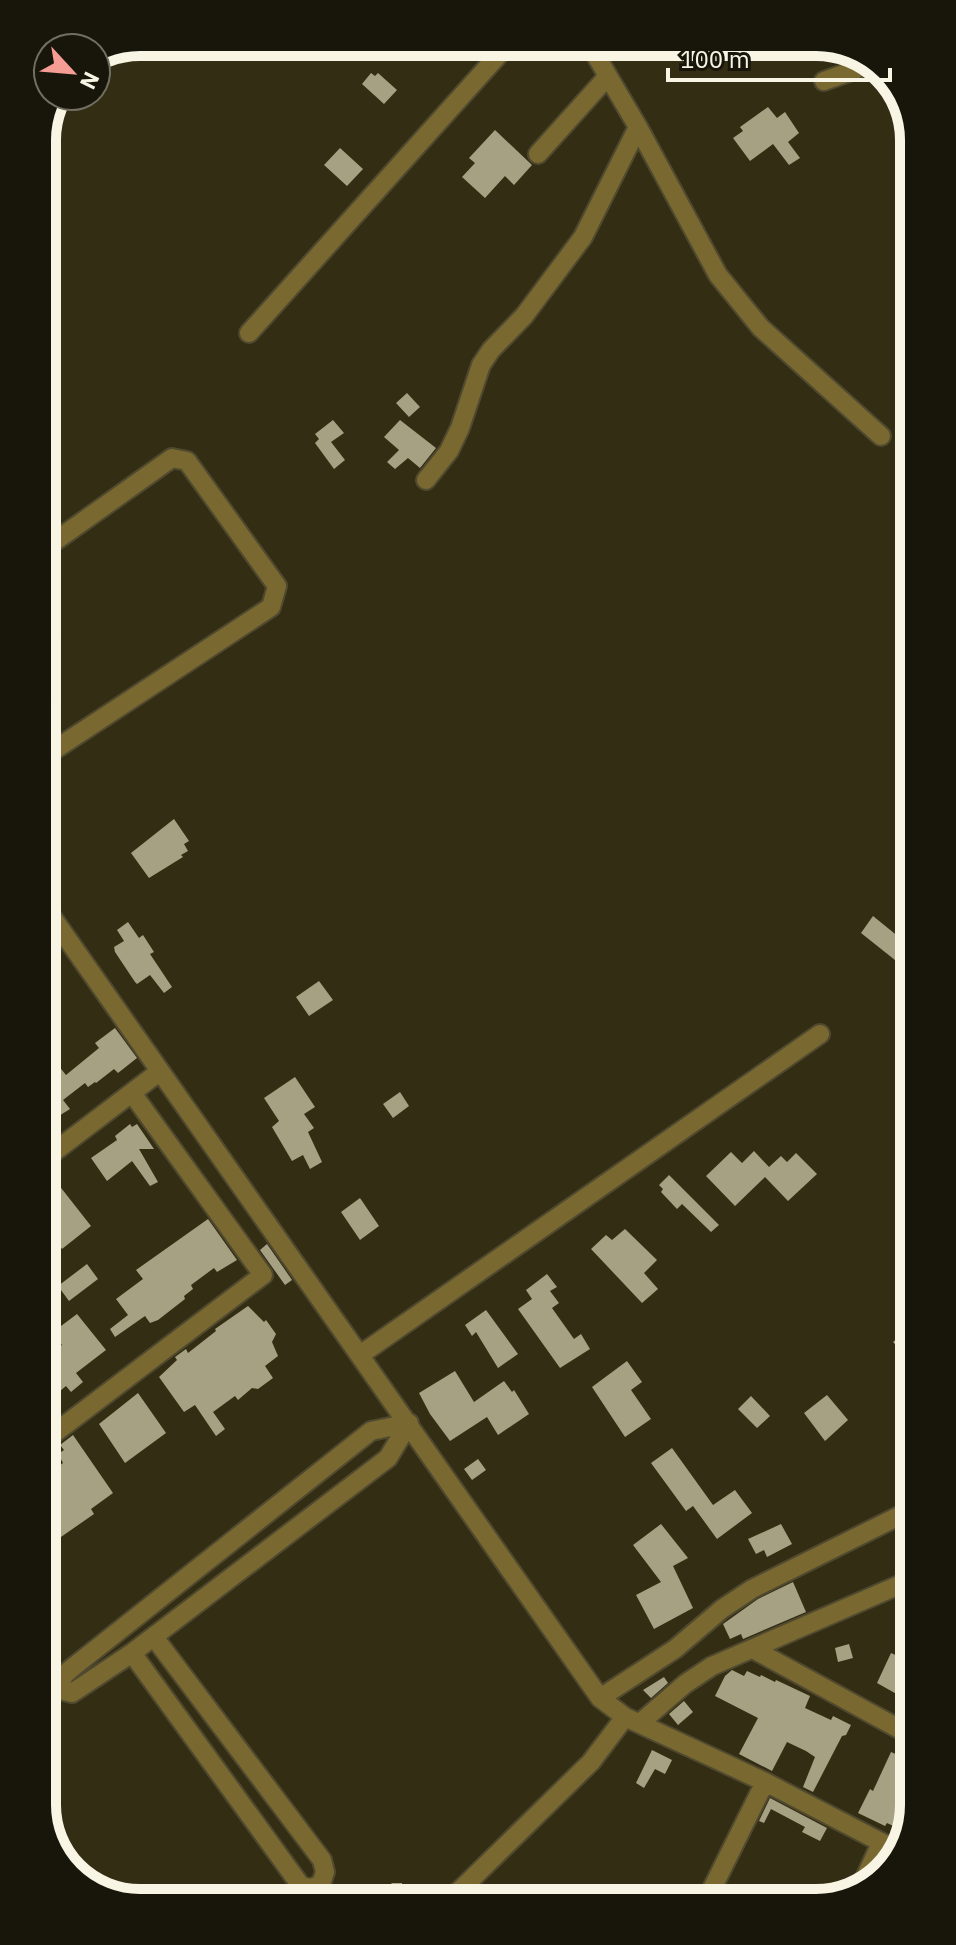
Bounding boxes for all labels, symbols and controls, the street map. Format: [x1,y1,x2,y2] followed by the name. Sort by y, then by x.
[32,32,112,112] north arrow
[668,32,890,82] scale bar
[680,43,750,75] text: 100 m
[74,67,107,95] text: N

